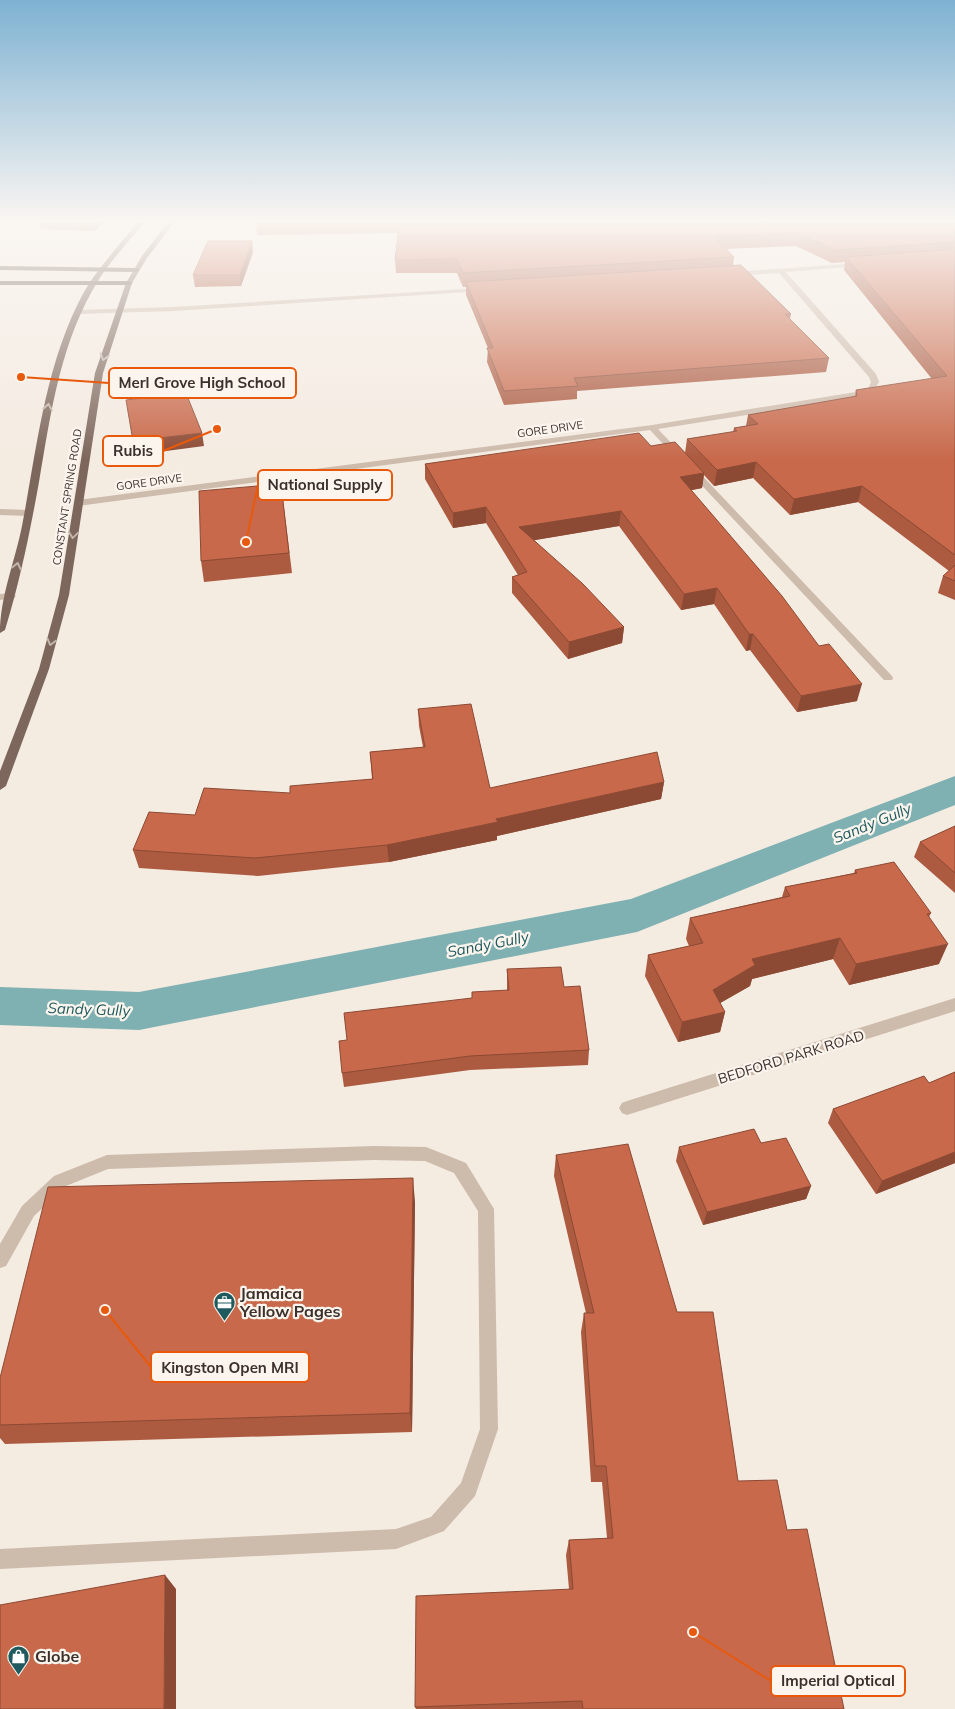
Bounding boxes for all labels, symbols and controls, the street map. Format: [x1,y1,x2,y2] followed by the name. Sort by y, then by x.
[100,353,110,361] one-way arrow
[109,368,296,398] callout: Merl Grove High School
[118,373,286,392] text: Merl Grove High School
[43,403,53,411] one-way arrow
[516,417,584,441] street label: GORE DRIVE
[49,428,85,566] street label: CONSTANT SPRING ROAD
[103,436,163,466] callout: Rubis
[113,441,153,460] text: Rubis
[115,470,183,494] street label: GORE DRIVE
[258,470,392,500] callout: National Supply
[268,475,383,494] text: National Supply
[68,531,79,539] one-way arrow
[11,562,22,571] one-way arrow
[47,637,57,645] one-way arrow
[830,798,915,847] water label: Sandy Gully
[446,927,531,961] water label: Sandy Gully
[47,998,132,1020] water label: Sandy Gully
[716,1026,866,1088] street label: BEDFORD PARK ROAD
[239,1283,341,1321] place label: Jamaica Yellow Pages
[212,1290,236,1321] office icon: Jamaica Yellow Pages
[151,1352,309,1382] callout: Kingston Open MRI
[161,1358,299,1377] text: Kingston Open MRI
[7,1644,31,1675] shop icon: Globe
[35,1646,79,1666] place label: Globe
[771,1666,905,1696] callout: Imperial Optical
[781,1671,895,1690] text: Imperial Optical

